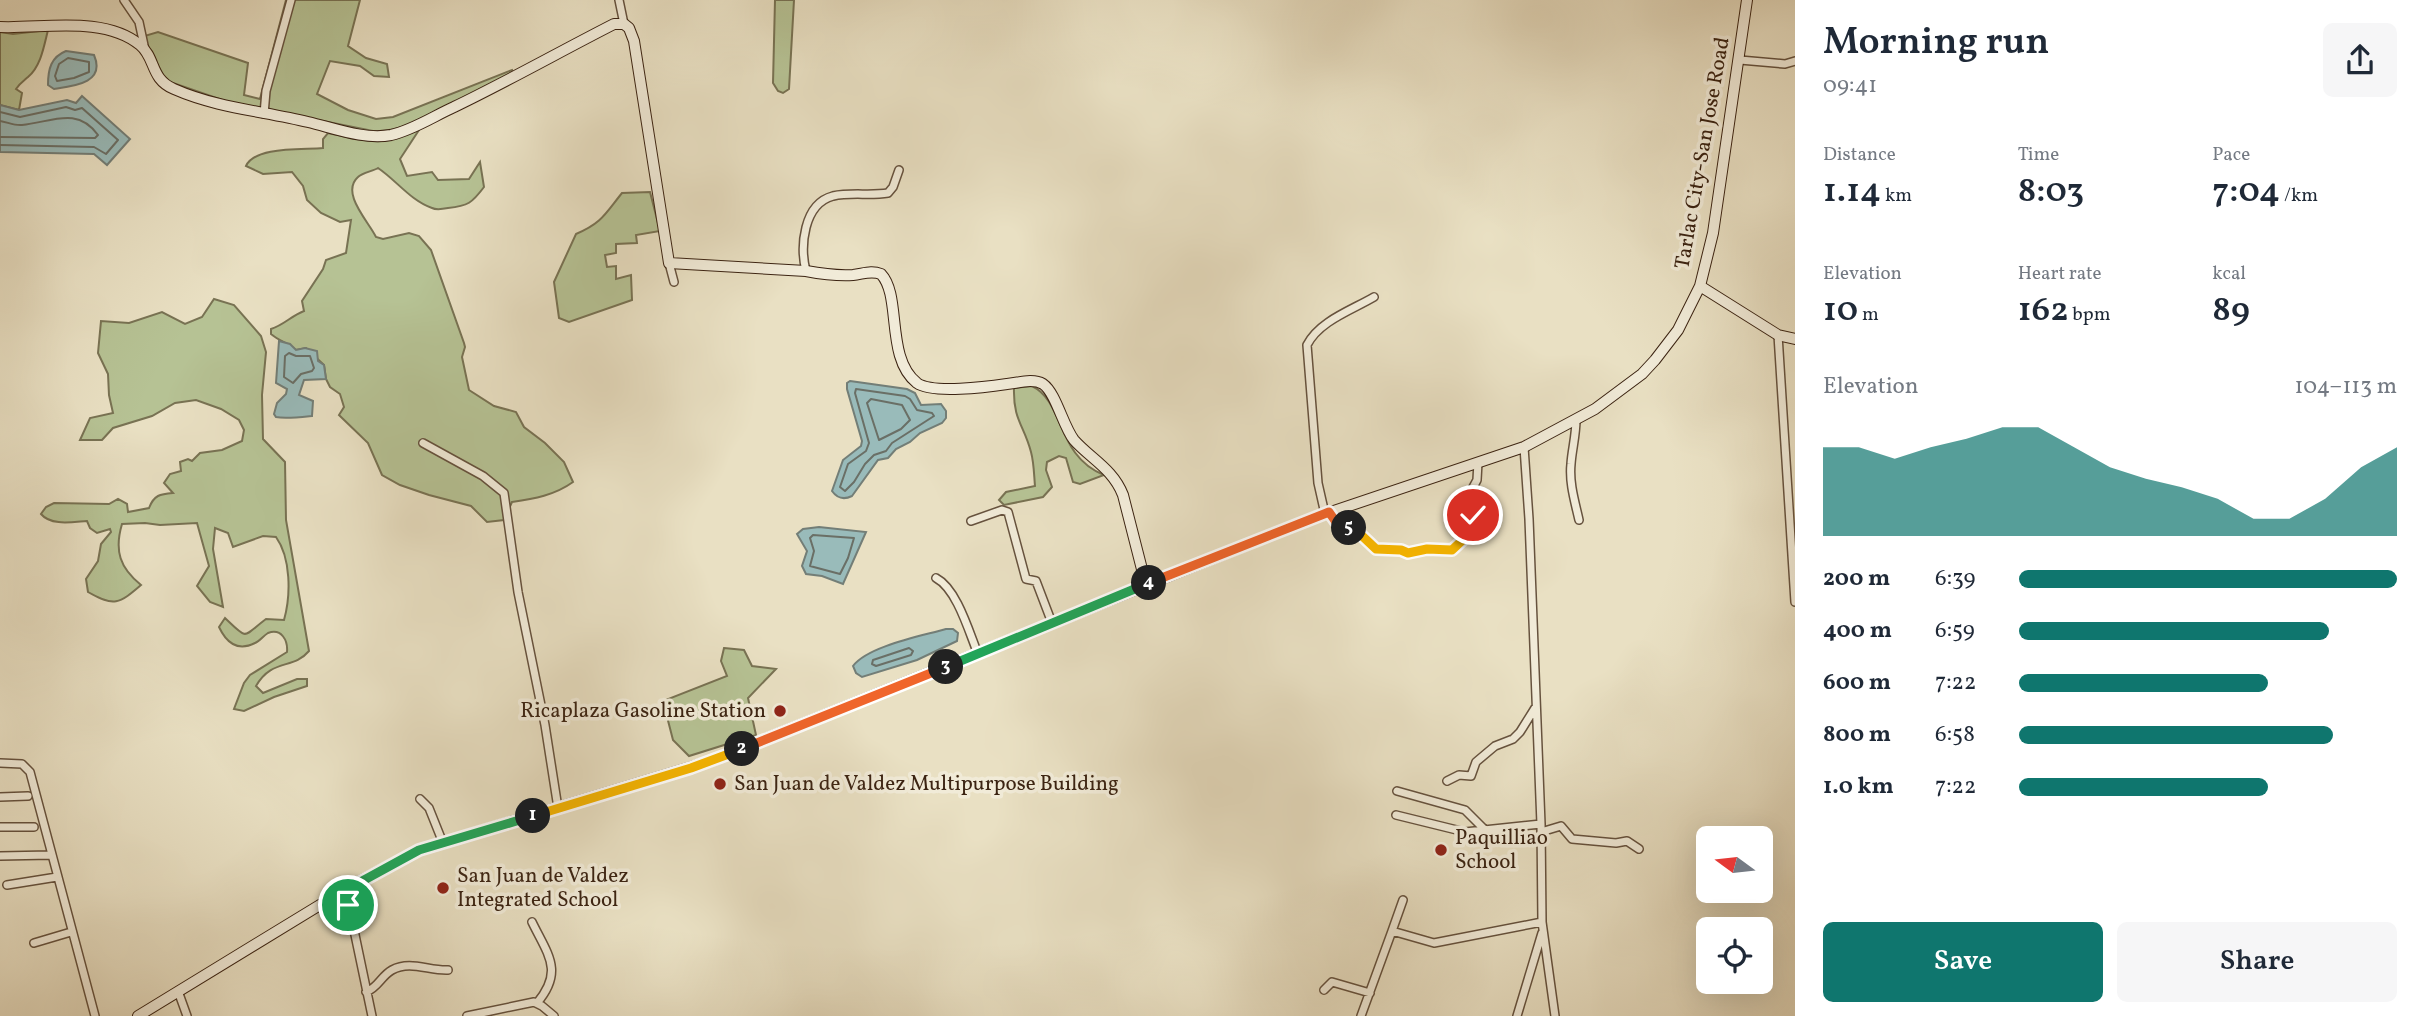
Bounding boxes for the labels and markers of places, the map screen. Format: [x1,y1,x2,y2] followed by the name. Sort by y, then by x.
[1443,485,1503,545] pin
[1332,510,1366,546] pin: 5
[1132,566,1166,600] pin: 4
[928,650,964,684] pin: 3
[520,697,766,726] place label: Ricaplaza Gasoline Station
[772,703,788,719] marker: Ricaplaza Gasoline Station
[724,732,760,766] pin: 2
[734,770,1119,799] place label: San Juan de Valdez Multipurpose Building
[712,776,728,792] marker: San Juan de Valdez Multipurpose Building
[516,798,550,834] pin: 1
[1455,824,1548,877] place label: Paquilliao School
[1433,842,1449,858] marker: Paquilliao School
[457,862,629,915] place label: San Juan de Valdez Integrated School
[318,875,378,935] pin
[435,880,451,896] marker: San Juan de Valdez Integrated School

